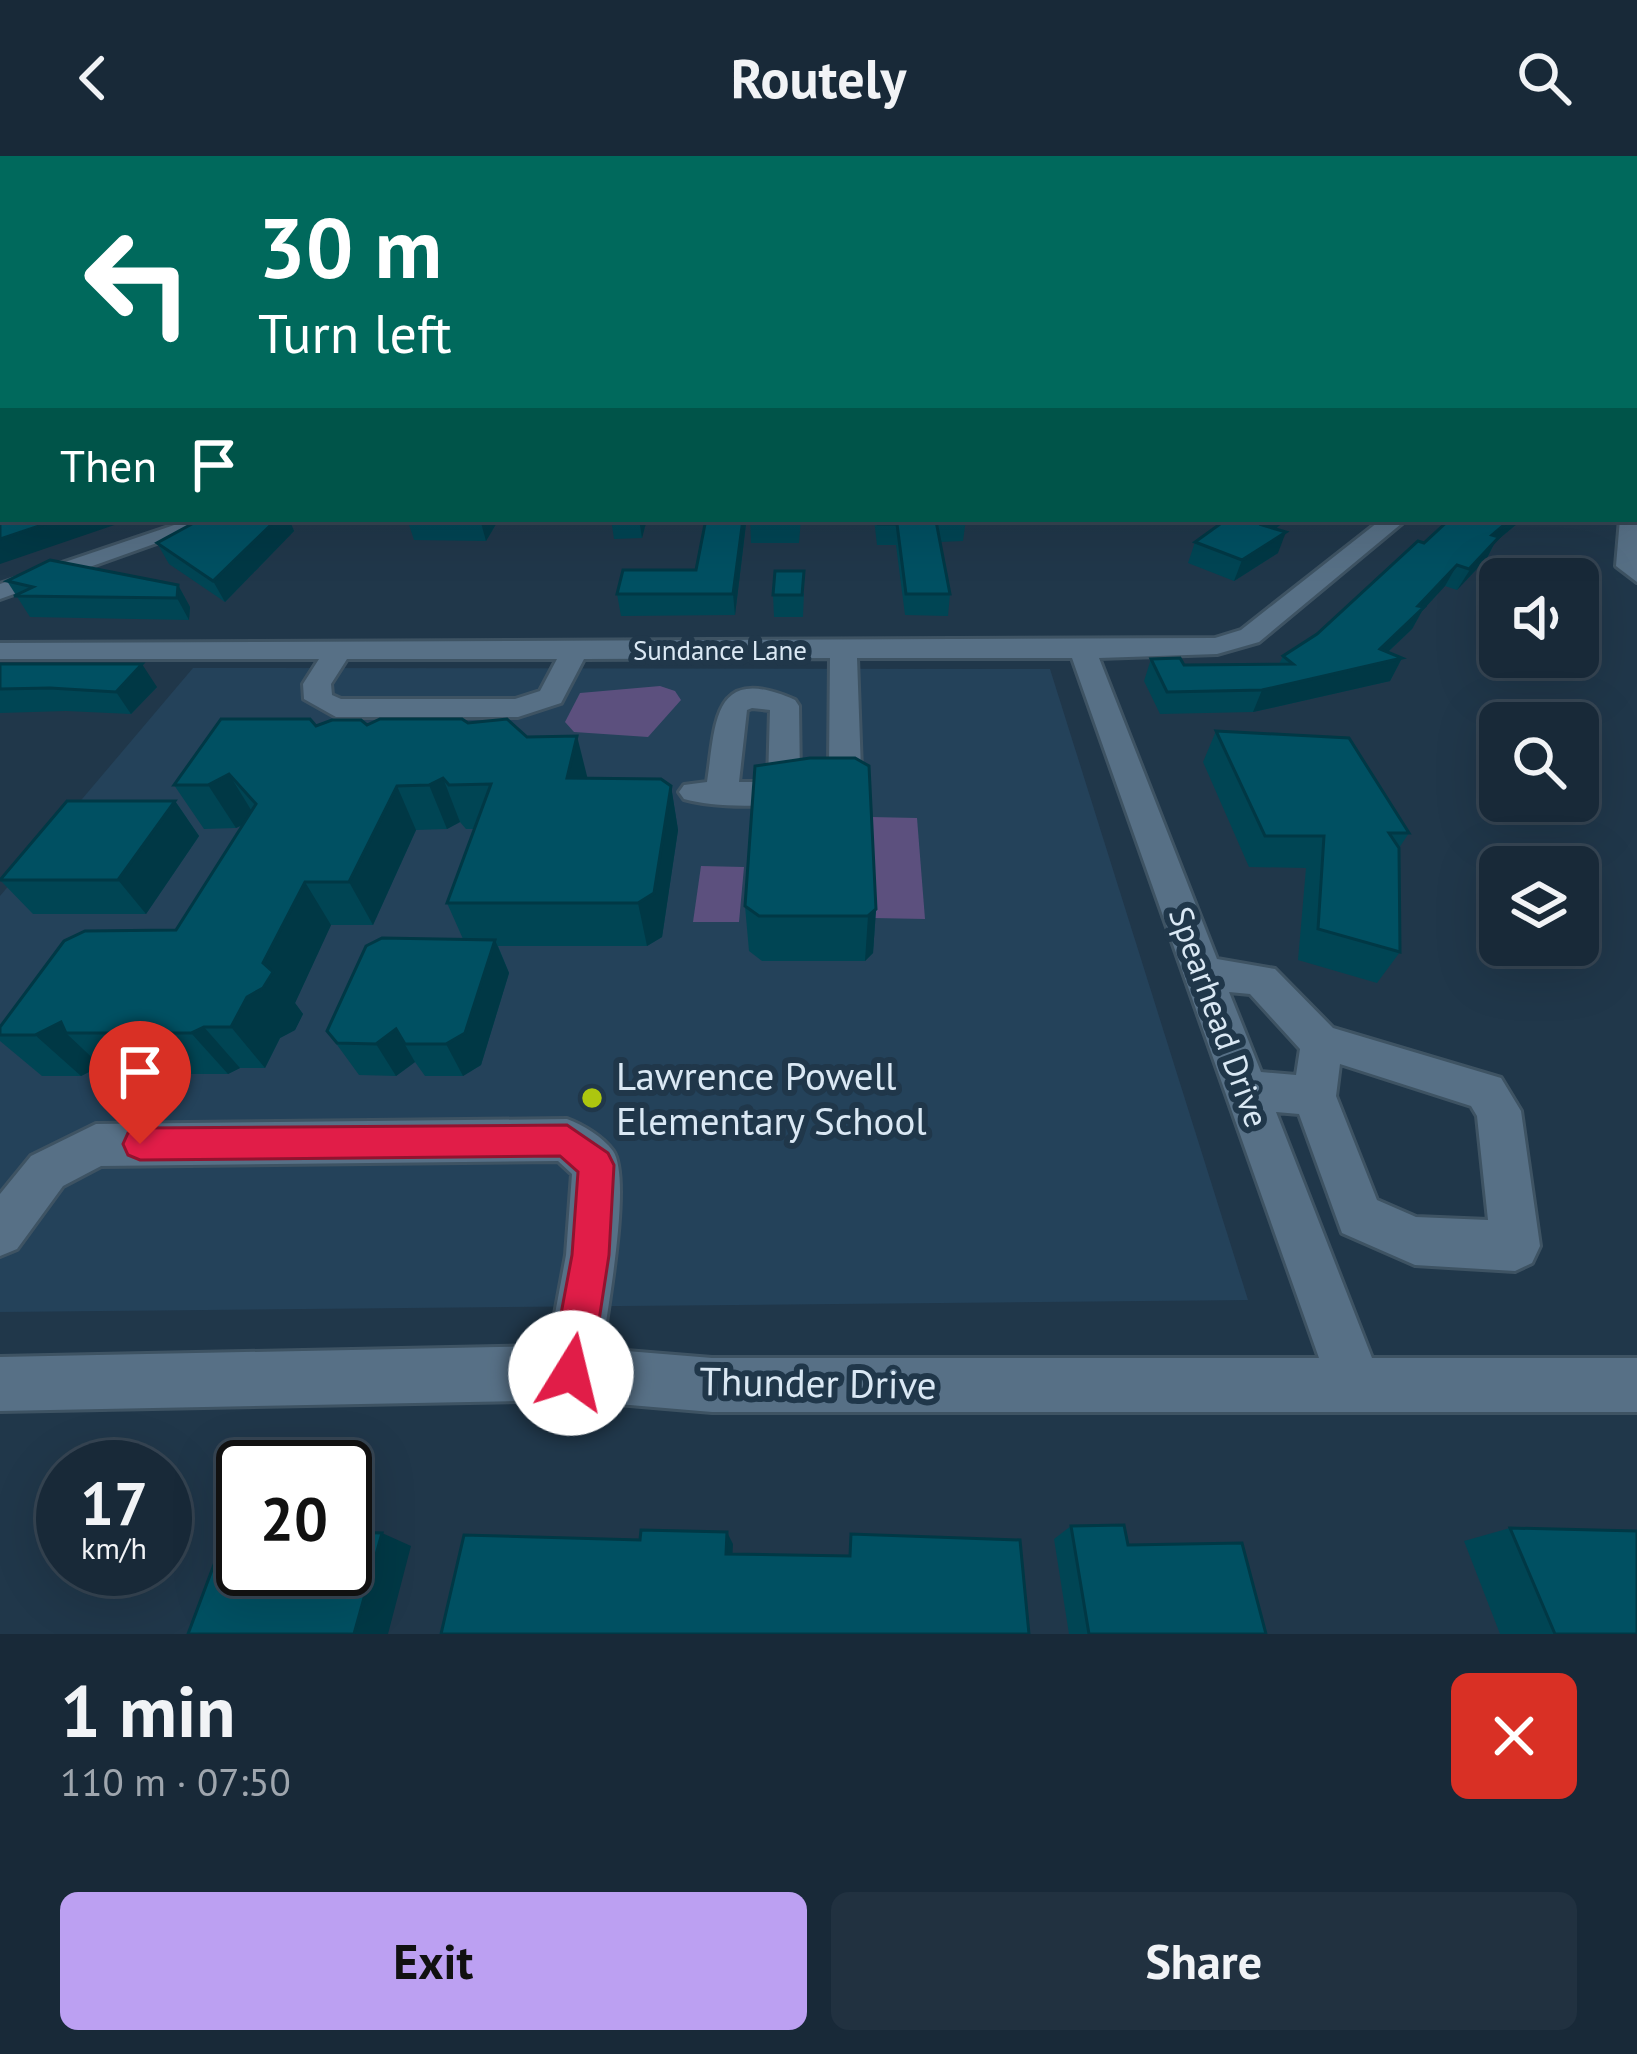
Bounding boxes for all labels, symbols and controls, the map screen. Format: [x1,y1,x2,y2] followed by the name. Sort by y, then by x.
[731,43,906,113] text: Routely
[60,45,126,111] icon: back
[1511,45,1577,111] icon: search
[258,192,442,301] text: 30 m
[60,204,216,360] icon: left
[258,298,452,368] text: Turn left
[181,432,247,498] icon: arrive
[60,436,157,494] text: Then
[1479,558,1599,966] map controls
[1479,558,1599,678] button: sound
[633,633,807,667] street label: Sundance Lane
[1479,702,1599,822] button: search
[1479,846,1599,966] button: layers
[1160,901,1279,1133] street label: Spearhead Drive
[89,1021,191,1144] pin
[107,1039,173,1105] icon: arrive
[616,1050,927,1146] place label: Lawrence Powell Elementary School
[579,1085,605,1111] marker: Lawrence Powell Elementary School
[508,1310,634,1436] position arrow
[699,1355,937,1410] street label: Thunder Drive
[216,1440,372,1596] speed limit sign: 20
[80,1464,148,1542] text: 17
[81,1528,147,1567] text: km/h
[60,1664,236,1757] text: 1 min
[1451,1673,1577,1799] button: close
[60,1756,291,1807] text: 110 m · 07:50
[60,1892,807,2030] button: Exit
[831,1892,1577,2030] button: Share

